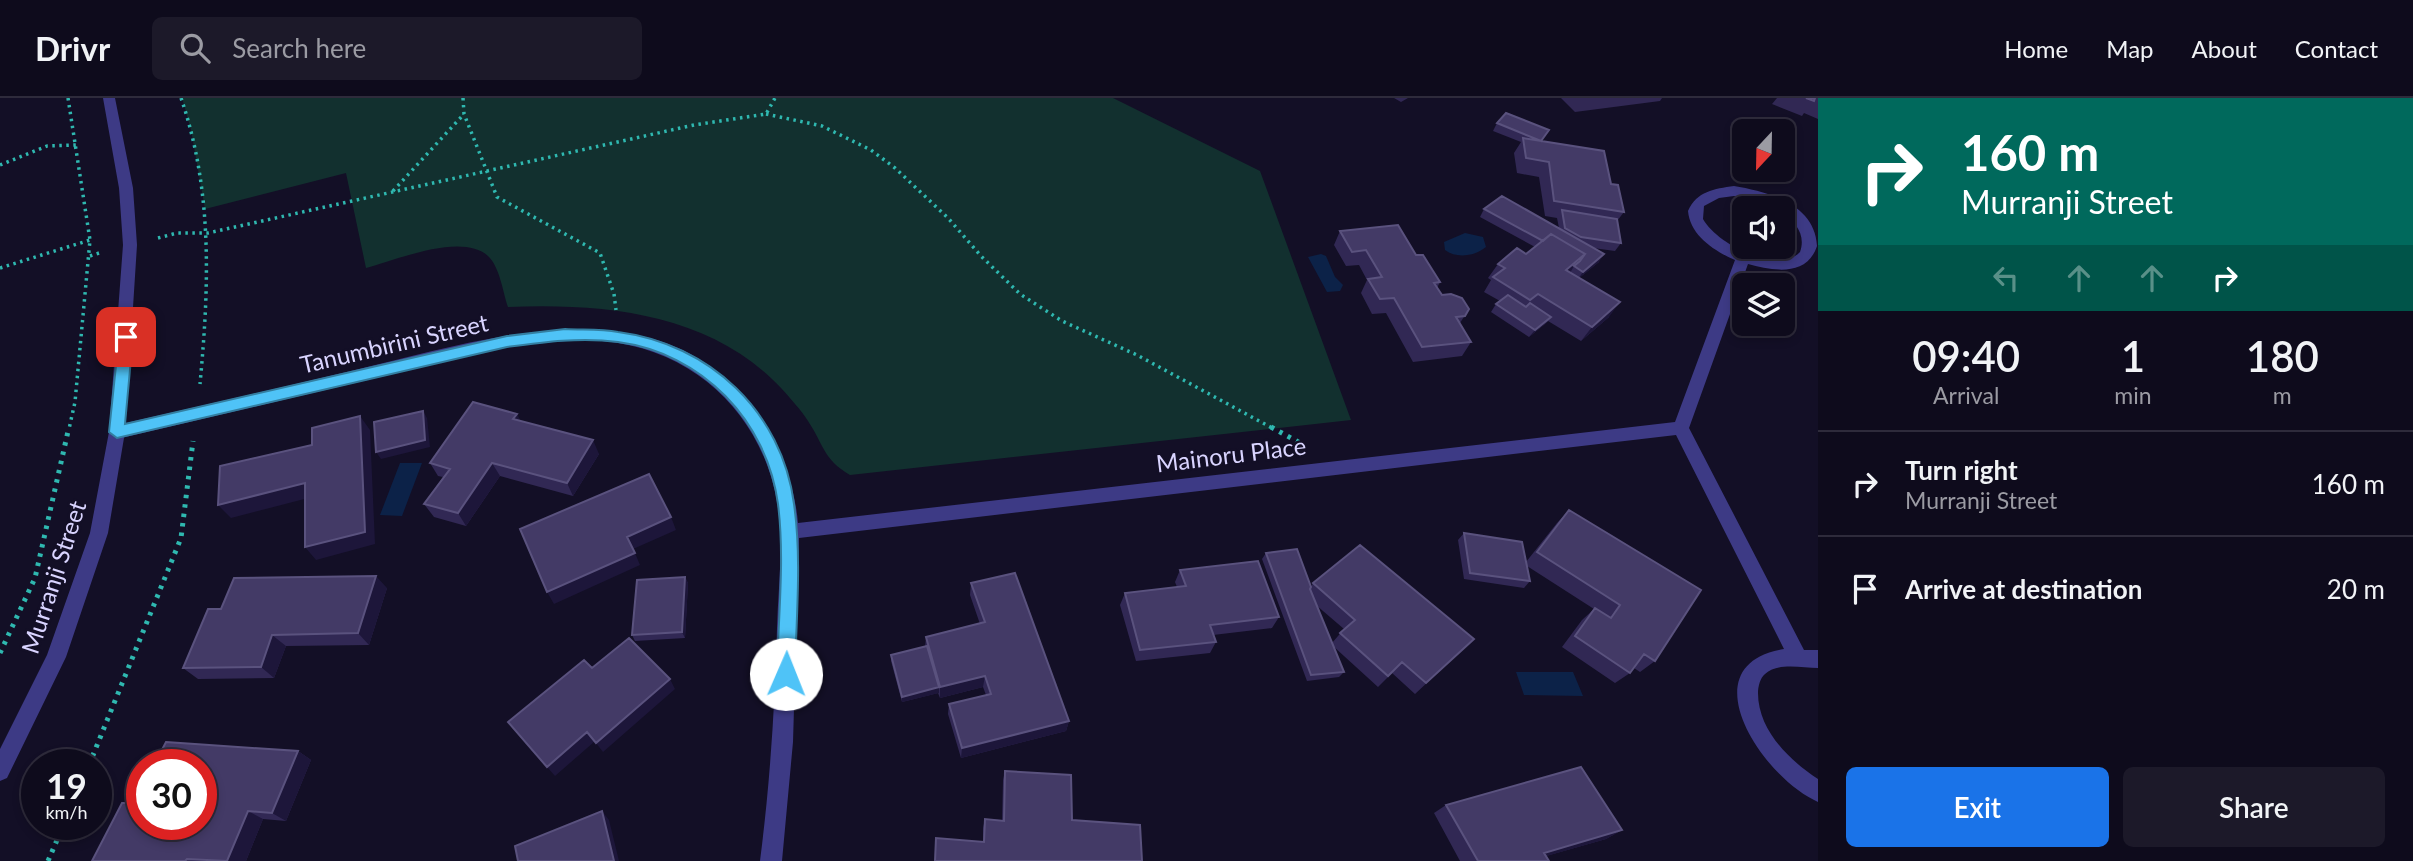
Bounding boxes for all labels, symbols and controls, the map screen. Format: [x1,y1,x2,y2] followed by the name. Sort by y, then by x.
[152,17,642,80] search box
[35,28,110,68] text: Drivr
[176,29,214,67] icon: search
[232,32,366,64] text: Search here
[2004,34,2068,63] text: Home
[2106,34,2154,63] text: Map
[2192,34,2257,63] text: About
[2295,34,2378,63] text: Contact
[1732,119,1796,182] north arrow
[1732,119,1795,336] map controls
[1961,123,2099,181] text: 160 m
[1846,126,1937,217] icon: right
[1961,182,2173,221] text: Murranji Street
[1732,196,1795,259] button: sound
[1987,259,2025,297] icon: left
[2060,259,2098,297] icon: ahead
[2133,259,2171,297] icon: ahead
[2206,259,2244,297] icon: right
[1732,273,1795,336] button: layers
[96,307,156,367] pin
[297,307,491,379] street label: Tanumbirini Street
[107,318,145,356] icon: arrive
[1912,331,2020,381] text: 09:40
[2121,331,2145,381] text: 1
[2246,331,2319,381] text: 180
[1933,381,1999,409] text: Arrival
[2114,381,2152,409] text: min
[2273,381,2292,409] text: m
[1154,430,1308,478] street label: Mainoru Place
[1905,454,2018,486] text: Turn right
[1846,465,1884,503] icon: right
[2312,468,2385,500] text: 160 m
[1905,486,2057,514] text: Murranji Street
[15,497,91,657] street label: Murranji Street
[1846,570,1884,608] icon: arrive
[1905,573,2142,605] text: Arrive at destination
[2327,573,2385,605] text: 20 m
[749,637,823,711] position arrow
[126,749,217,840] speed limit sign: 30
[46,764,87,806] text: 19
[1846,767,2109,847] button: Exit
[2123,767,2385,847] button: Share
[45,801,88,823] text: km/h

